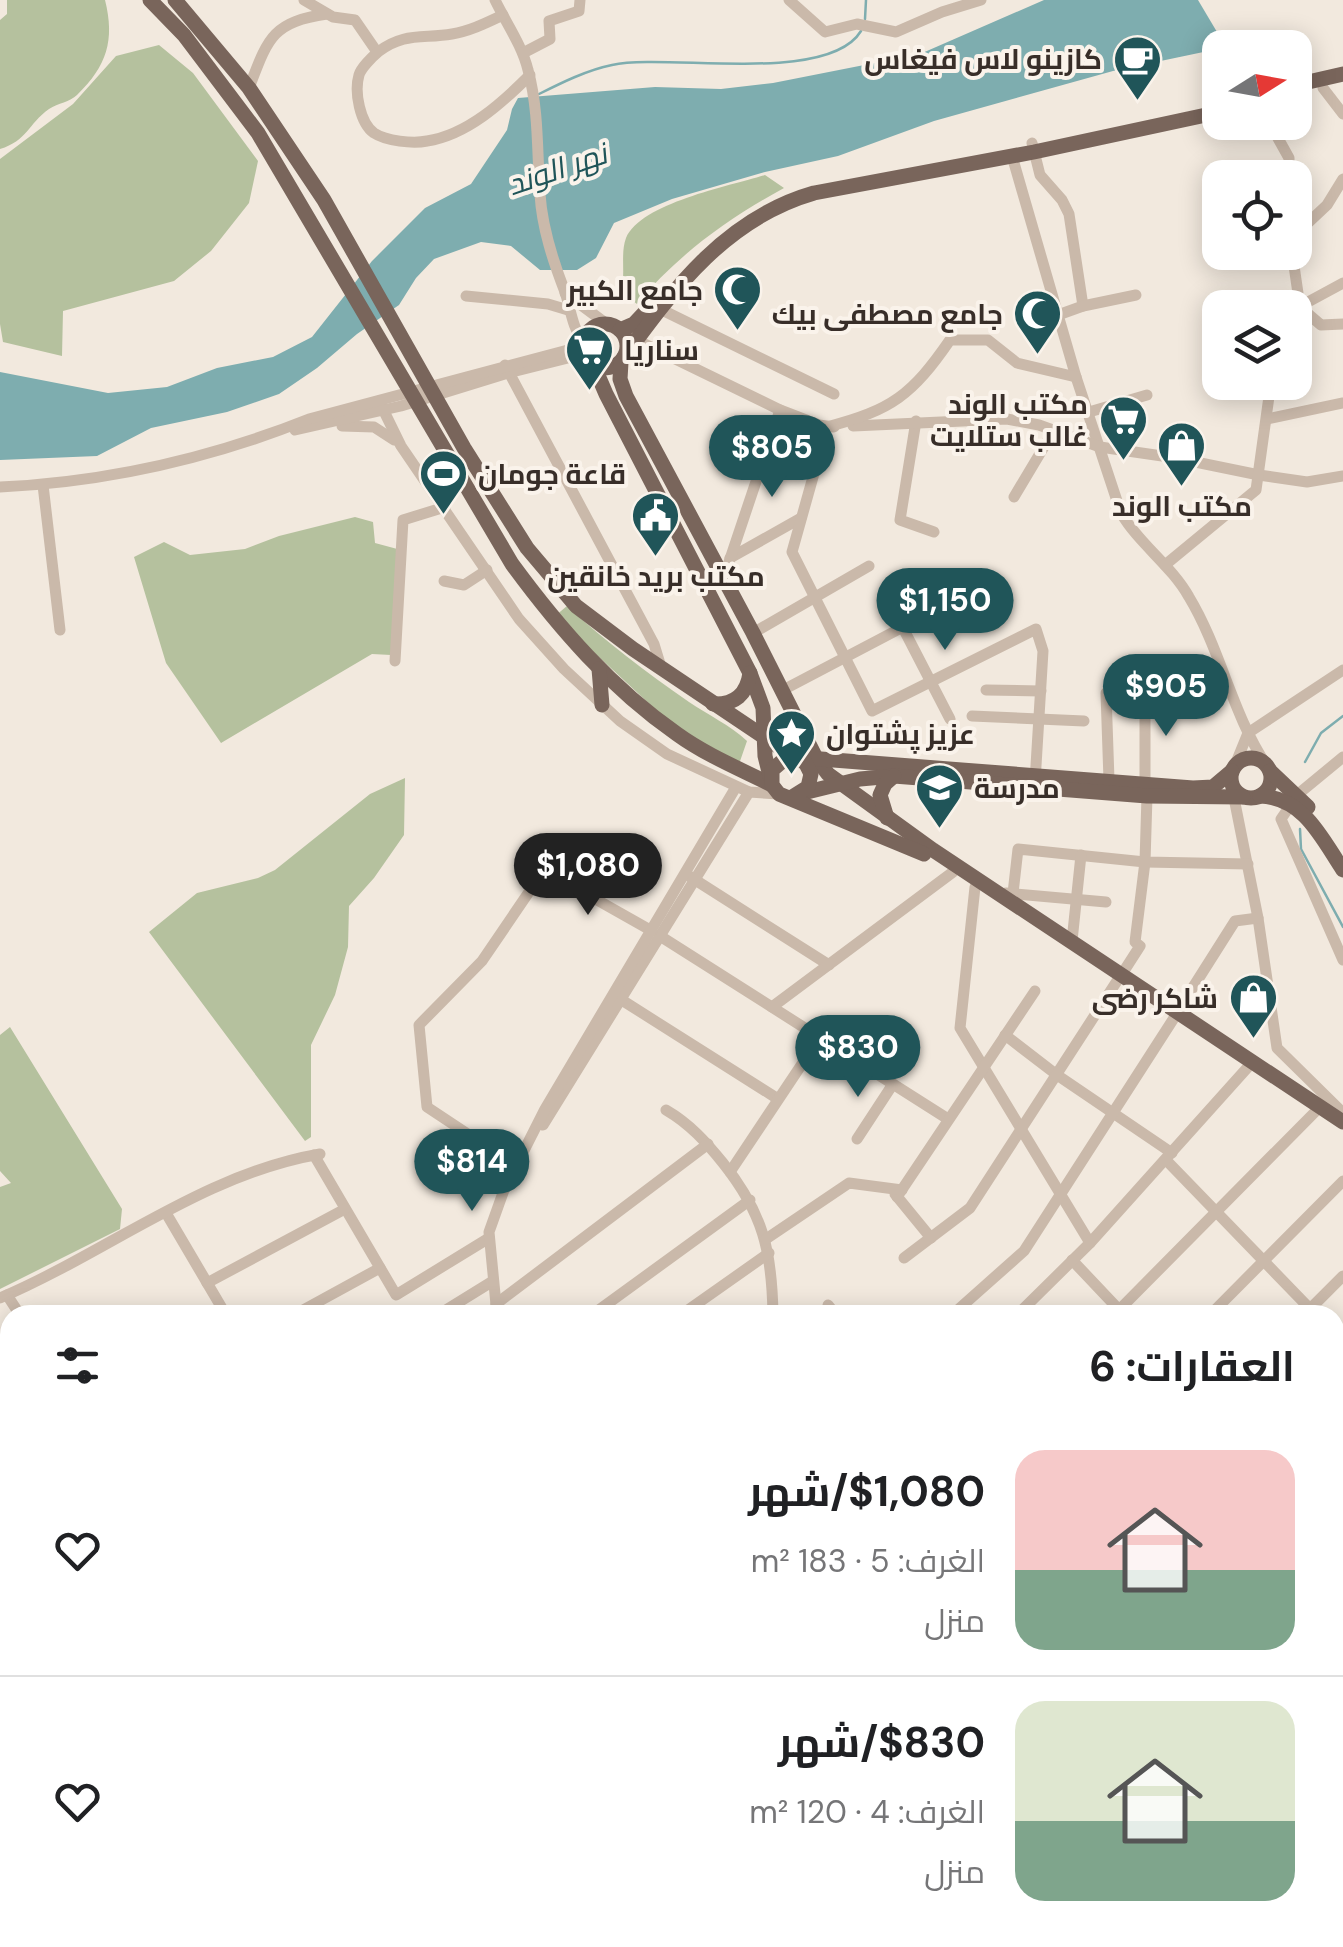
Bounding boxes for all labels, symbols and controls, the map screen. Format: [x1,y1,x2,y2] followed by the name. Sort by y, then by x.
[1202,30,1312,140] north arrow
[1202,30,1312,400] map controls
[1111,33,1163,101] cafe icon: كازينو لاس فيغاس
[864,41,1102,78] place label: كازينو لاس فيغاس
[502,133,615,204] water label: نهر الوند
[1202,160,1312,270] button: locate
[712,264,764,332] mosque icon: جامع الكبير
[566,272,703,309] place label: جامع الكبير
[1012,288,1064,356] mosque icon: جامع مصطفى بيك
[1202,290,1312,400] button: layers
[772,296,1003,333] place label: جامع مصطفى بيك
[563,324,615,392] supermarket icon: سناريا
[624,332,699,369] place label: سناريا
[930,386,1088,455] place label: مكتب الوند غالب ستلايت
[1097,394,1149,462] supermarket icon: مكتب الوند غالب ستلايت
[713,415,831,500] pin: $805
[1156,420,1208,488] shop icon: مكتب الوند
[731,426,813,468] text: $805
[417,448,469,516] sports icon: قاعة جومان
[478,456,626,493] place label: قاعة جومان
[1112,488,1252,525] place label: مكتب الوند
[630,490,682,558] public building icon: مكتب بريد خانقين
[547,558,765,595] place label: مكتب بريد خانقين
[864,568,1026,653] pin: $1,150
[899,579,991,621] text: $1,150
[1107,654,1225,739] pin: $905
[1125,665,1207,707] text: $905
[765,708,817,776] place icon: عزيز پشتوان
[826,716,975,754] place label: عزيز پشتوان
[913,762,965,830] school or university icon: مدرسة
[974,770,1060,807] place label: مدرسة
[507,833,669,918] pin: $1,080
[536,844,640,886] text: $1,080
[1227,972,1279,1040] shop icon: شاكر رضى
[1092,980,1218,1017] place label: شاكر رضى
[799,1015,917,1100] pin: $830
[817,1026,899,1068] text: $830
[413,1129,531,1214] pin: $814
[436,1140,508,1182] text: $814
[50,1338,105,1393] icon: filters
[1089,1339,1295,1394] text: العقارات: 6
[748,1464,985,1519] text: $1,080/شهر
[1095,1490,1215,1610] icon: home
[50,1523,105,1578] icon: heart
[751,1540,985,1582] text: الغرف: 5 · 183 m²
[924,1600,985,1642] text: منزل
[778,1715,985,1770] text: $830/شهر
[1095,1741,1215,1861] icon: home
[50,1774,105,1829] icon: heart
[749,1791,985,1833] text: الغرف: 4 · 120 m²
[924,1851,985,1893] text: منزل

